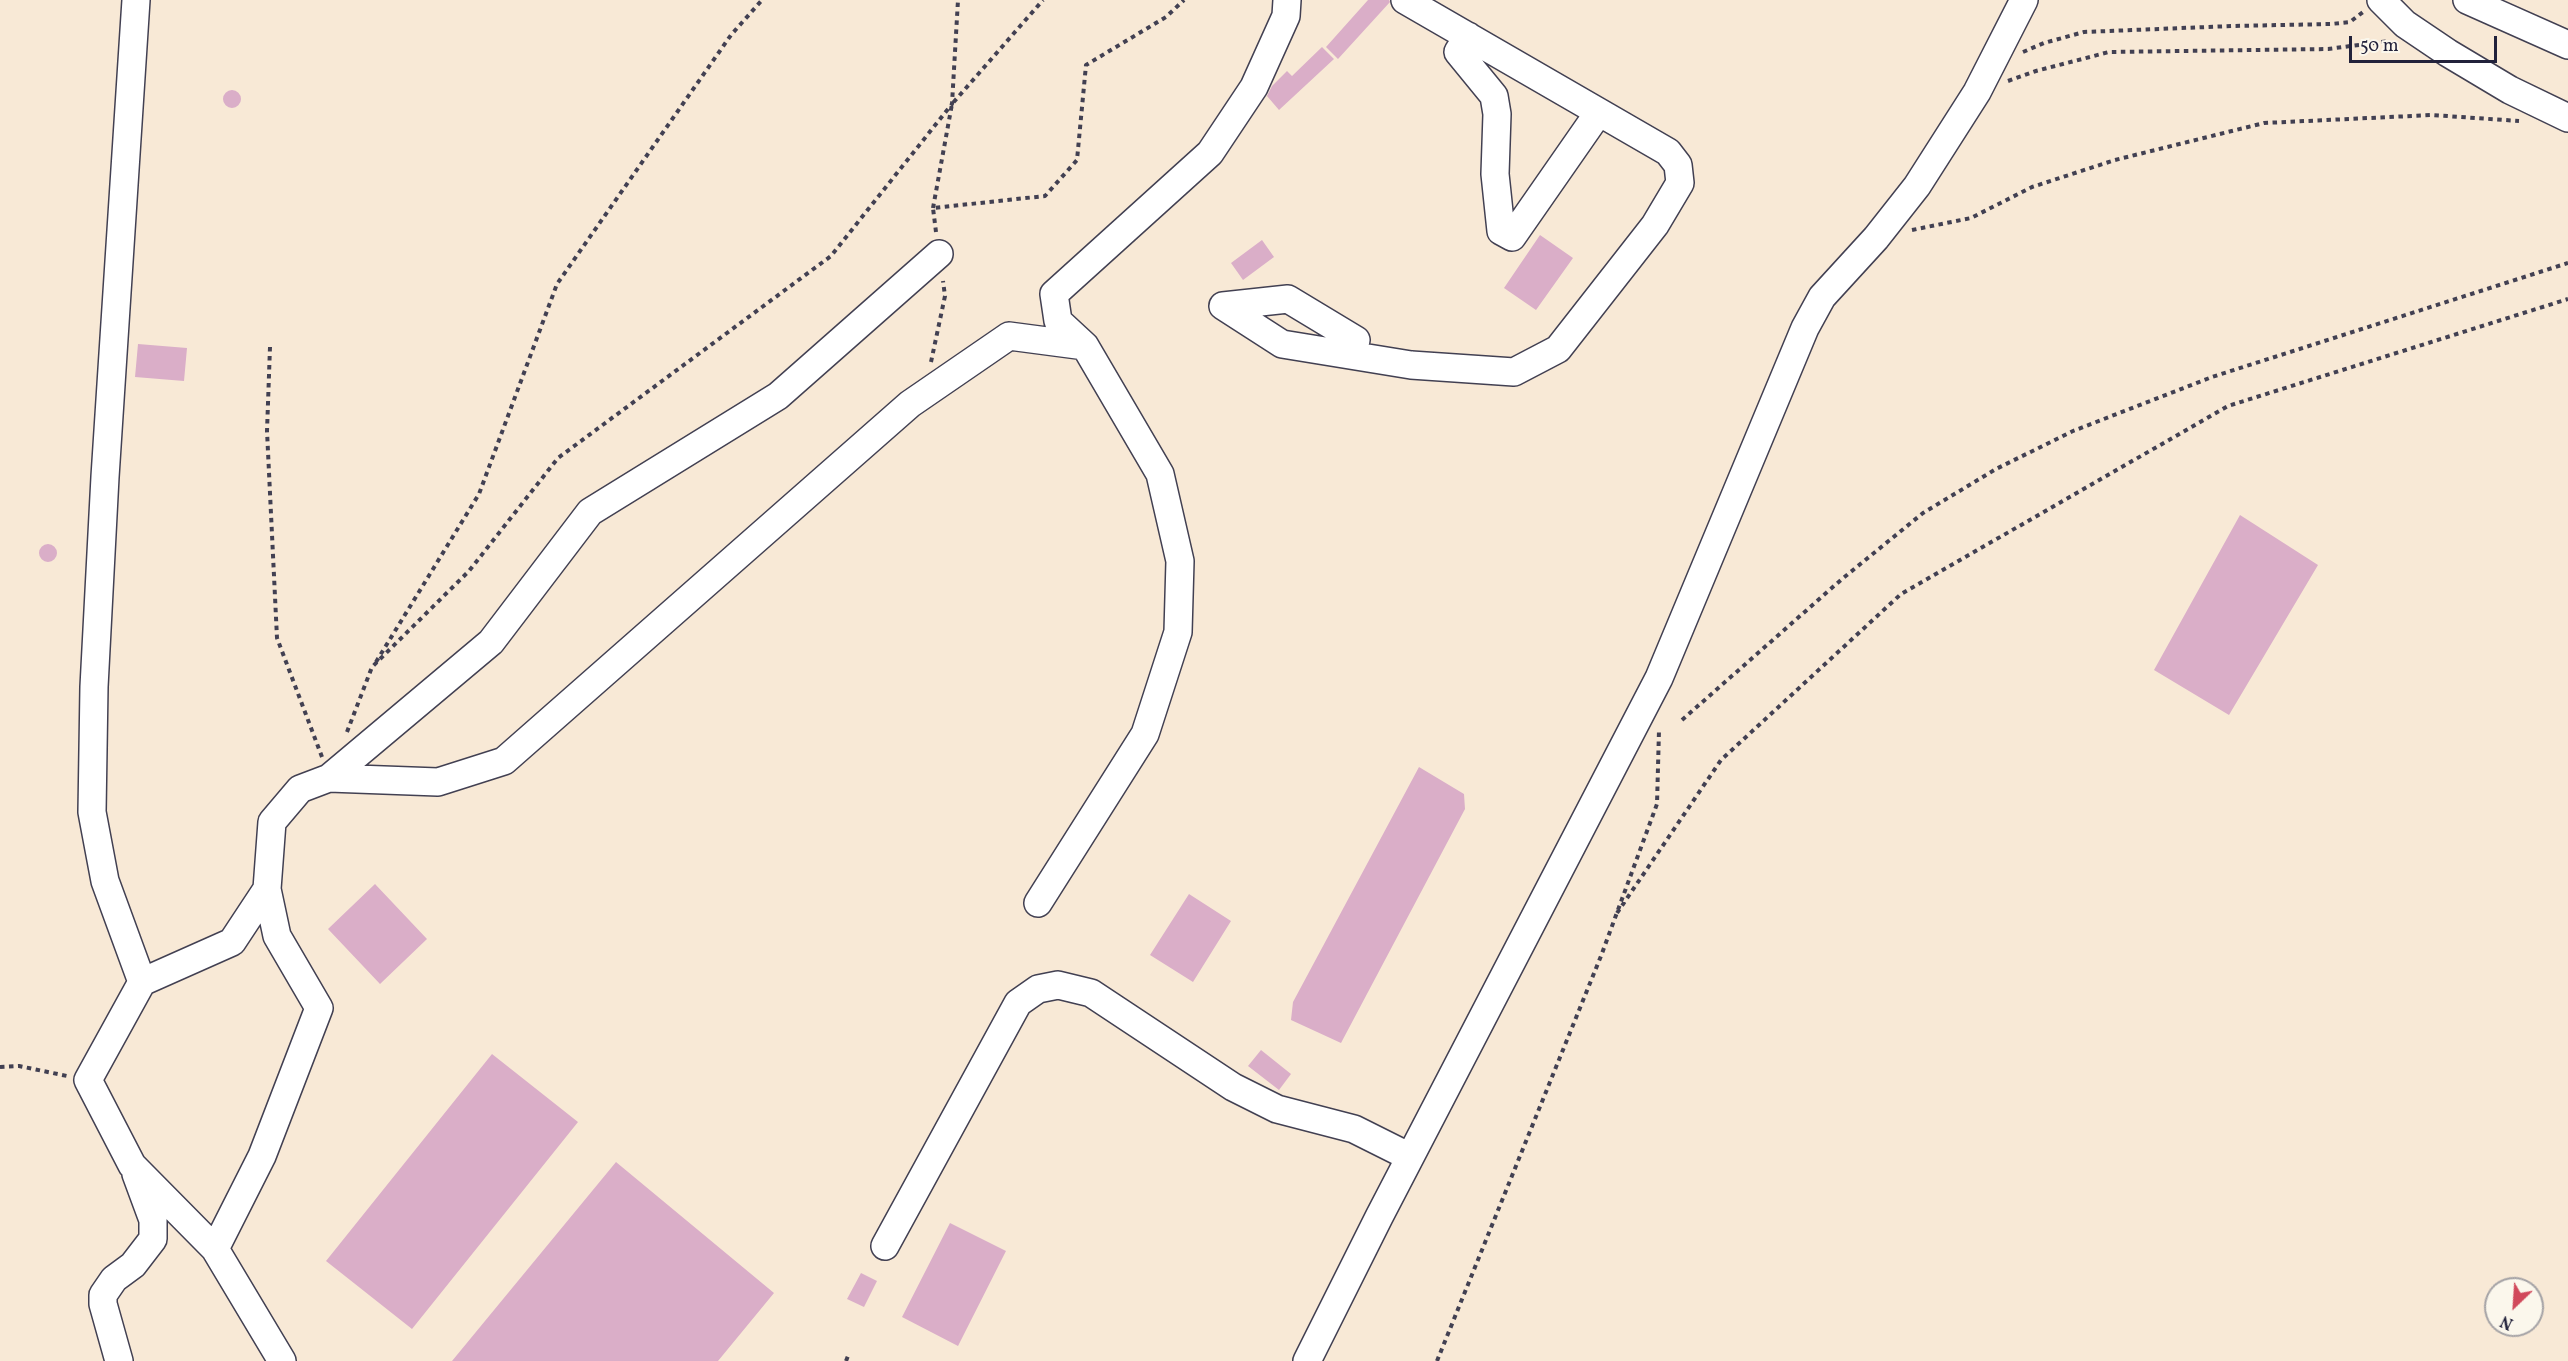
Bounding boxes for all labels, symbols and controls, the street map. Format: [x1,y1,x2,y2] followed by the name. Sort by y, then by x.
[2352,24,2500,62] scale bar
[2360,34,2399,59] text: 50 m
[2484,1277,2544,1337] north arrow
[2497,1309,2517,1334] text: N

